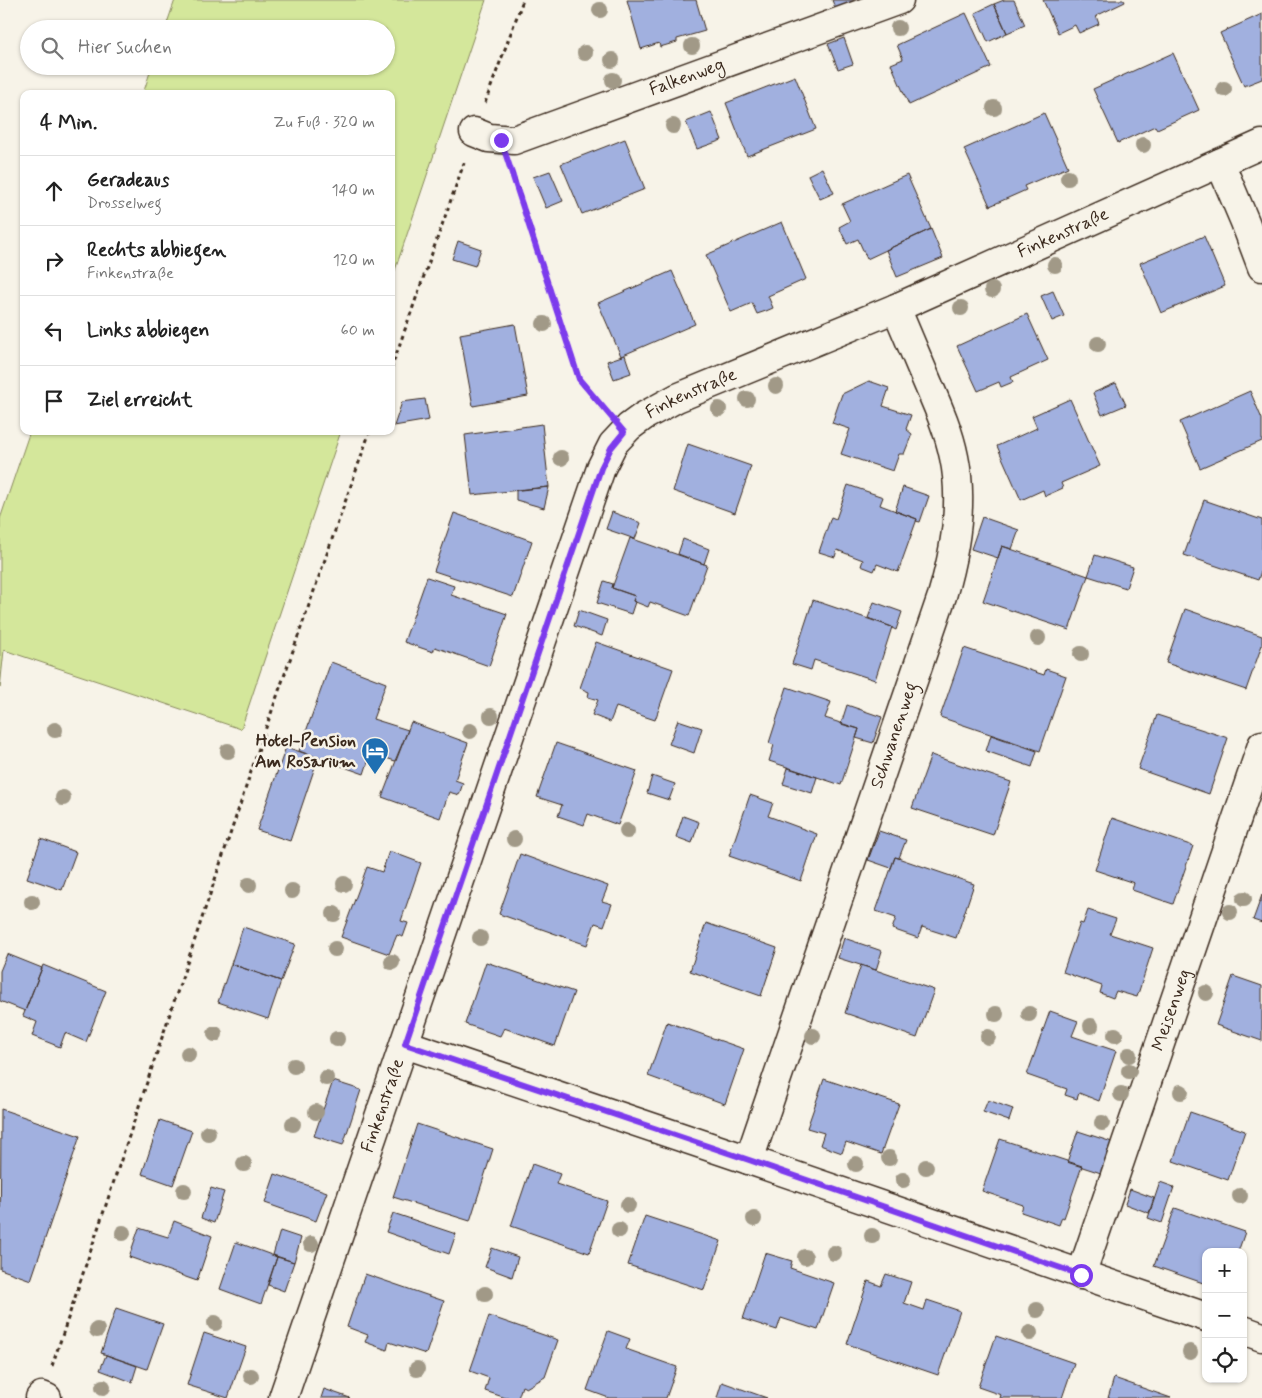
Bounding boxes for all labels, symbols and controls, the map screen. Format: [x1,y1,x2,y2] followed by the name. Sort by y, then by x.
[20,20,395,75] search box
[38,34,66,62] icon: search
[78,35,172,60] text: Hier suchen
[646,53,728,102] street label: Falkenweg
[40,109,97,137] text: 4 Min.
[273,112,375,133] text: Zu Fuß · 320 m
[490,129,513,152] route end
[87,168,169,193] text: Geradeaus
[40,177,68,205] icon: ahead
[331,180,375,201] text: 140 m
[87,193,162,214] text: Drosselweg
[1013,202,1113,264] street label: Finkenstraße
[87,238,226,263] text: Rechts abbiegen
[40,247,68,275] icon: right
[333,250,375,271] text: 120 m
[87,263,174,284] text: Finkenstraße
[40,317,68,345] icon: left
[87,318,209,343] text: Links abbiegen
[341,320,375,341] text: 60 m
[641,363,741,425] street label: Finkenstraße
[40,387,68,415] icon: arrive
[87,388,192,413] text: Ziel erreicht
[865,679,926,792] street label: Schwanenweg
[255,729,356,774] place label: Hotel-Pension Am Rosarium
[360,736,390,775] hotel icon: Hotel-Pension Am Rosarium
[1146,966,1197,1054] street label: Meisenweg
[356,1055,410,1156] street label: Finkenstraße
[1202,1248,1247,1383] map controls
[1202,1248,1247,1293] button: +
[1070,1264,1093,1287] route start
[1202,1293,1247,1338] button: −
[1202,1338,1247,1383] button: locate

